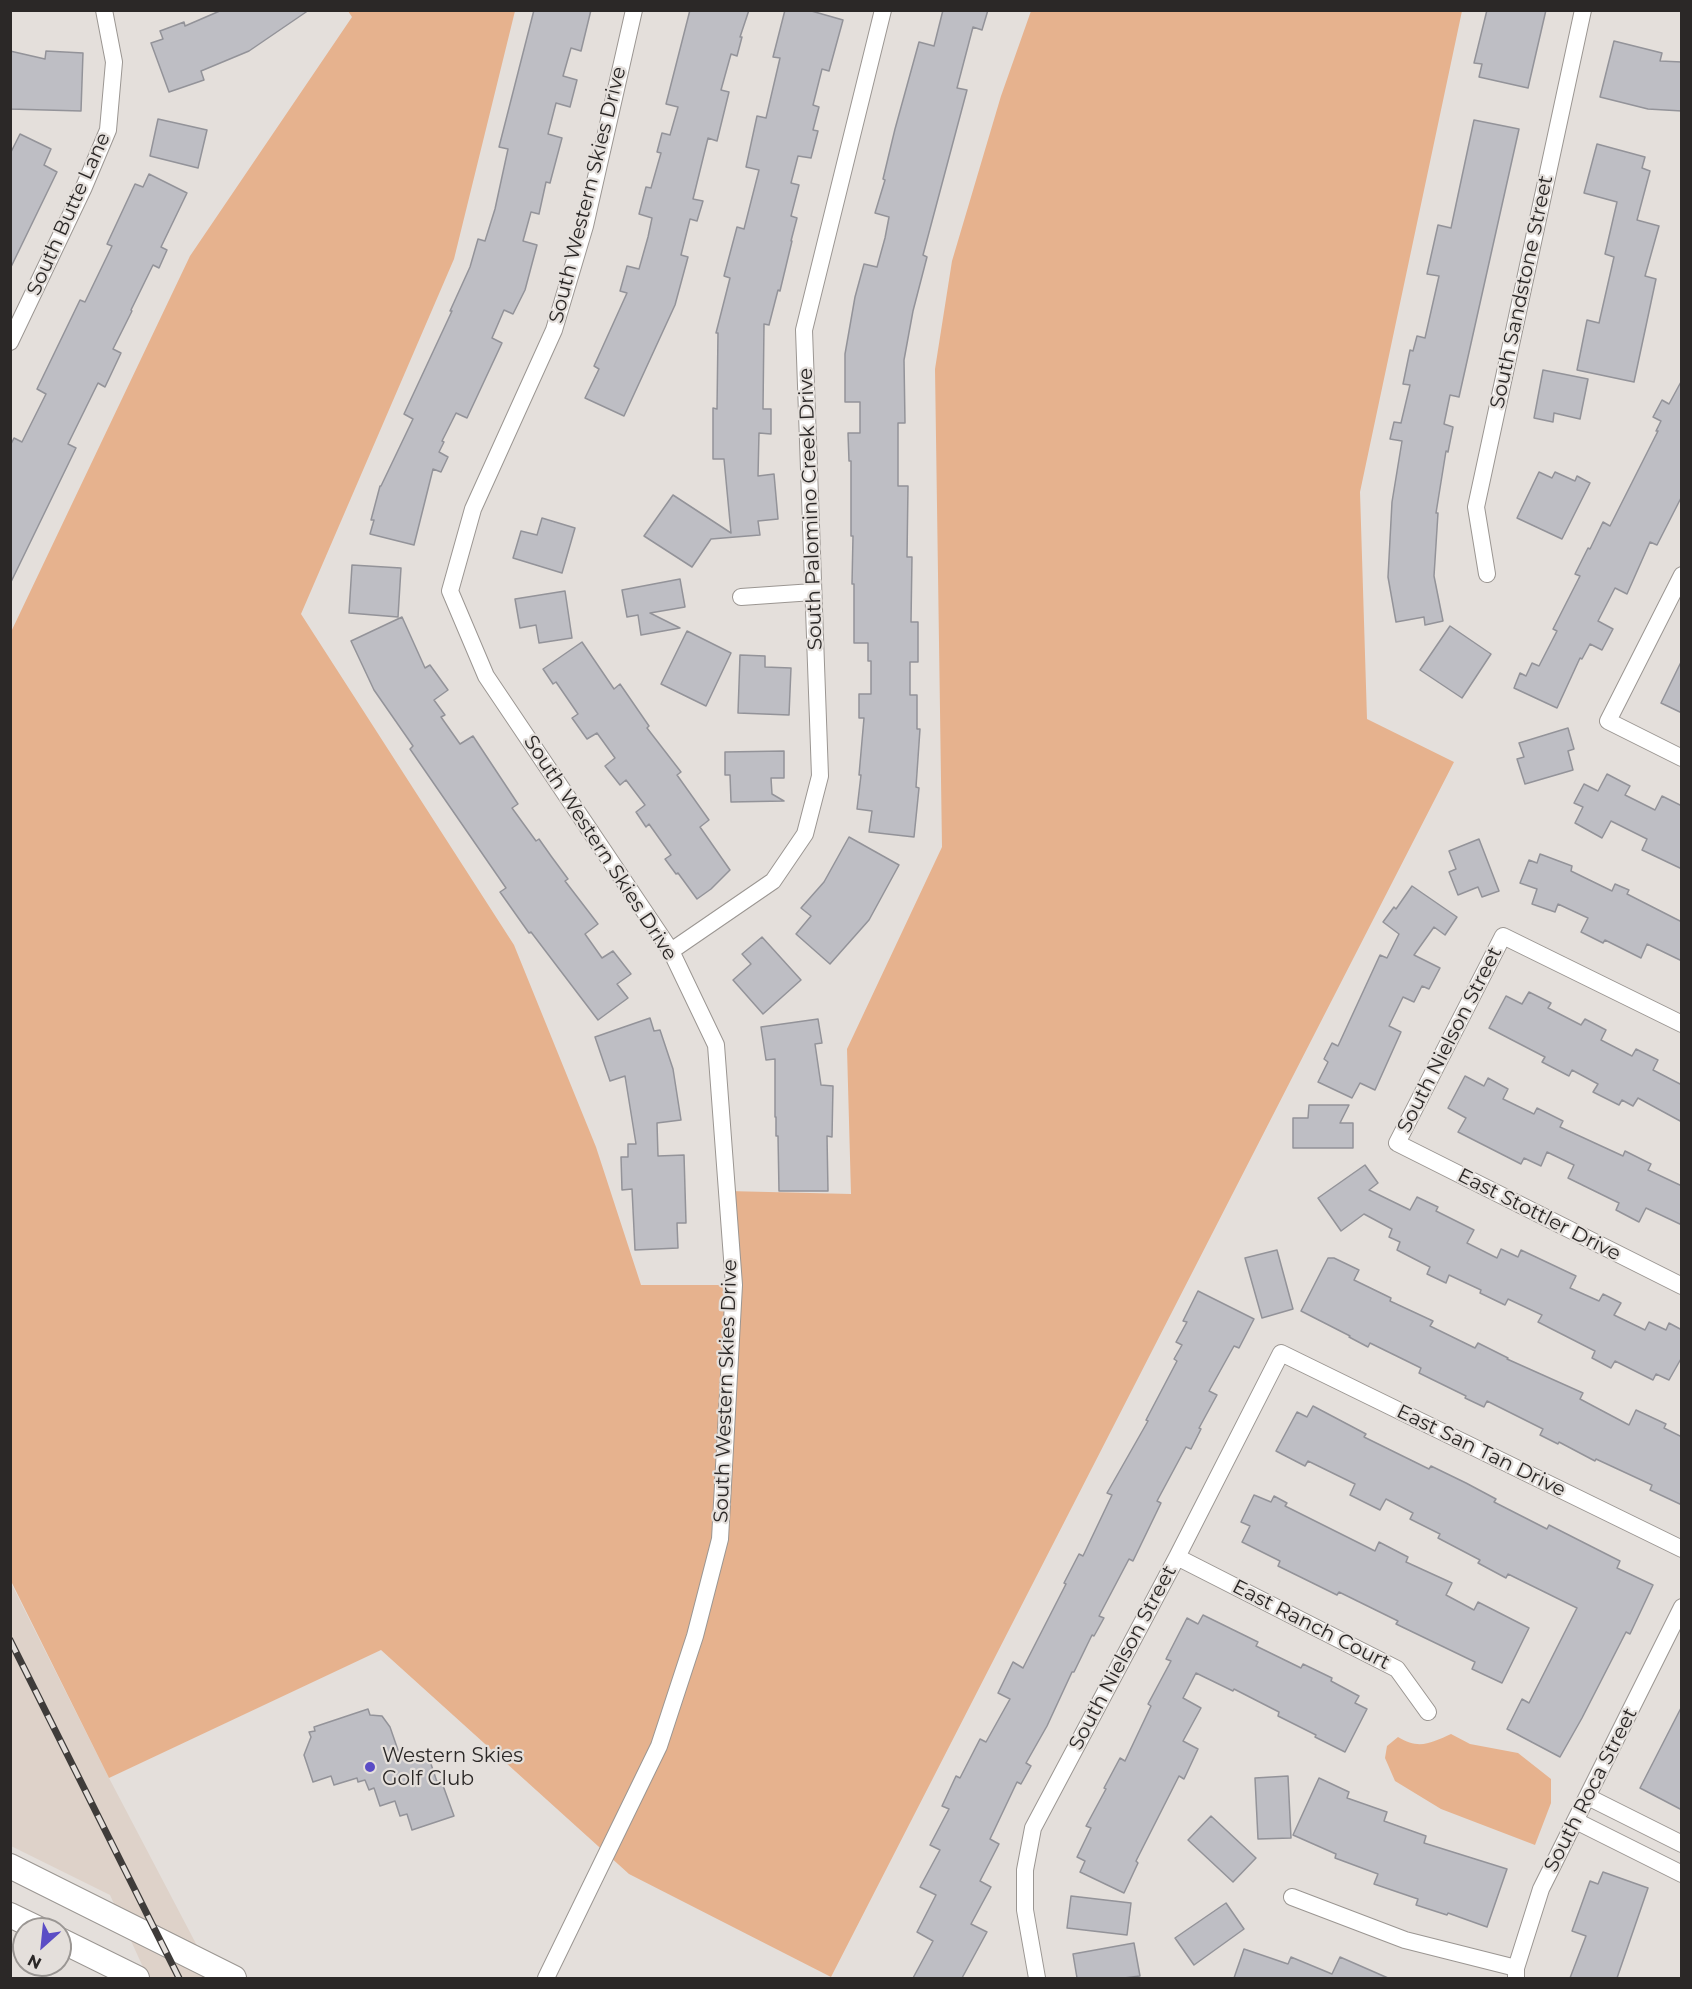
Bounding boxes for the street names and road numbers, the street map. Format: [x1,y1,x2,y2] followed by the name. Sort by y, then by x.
[544,64,632,326] street label: South Western Skies Drive
[22,129,116,299] street label: South Butte Lane
[1486,173,1558,411] street label: South Sandstone Street
[794,367,828,651] street label: South Palomino Creek Drive
[518,731,682,965] street label: South Western Skies Drive
[1393,943,1507,1137] street label: South Nielson Street
[1453,1163,1625,1267] street label: East Stottler Drive
[709,1259,743,1523] street label: South Western Skies Drive
[1393,1400,1569,1502] street label: East San Tan Drive
[1064,1562,1182,1754] street label: South Nielson Street
[1228,1575,1394,1675] street label: East Ranch Court
[1539,1704,1643,1876] street label: South Roca Street

